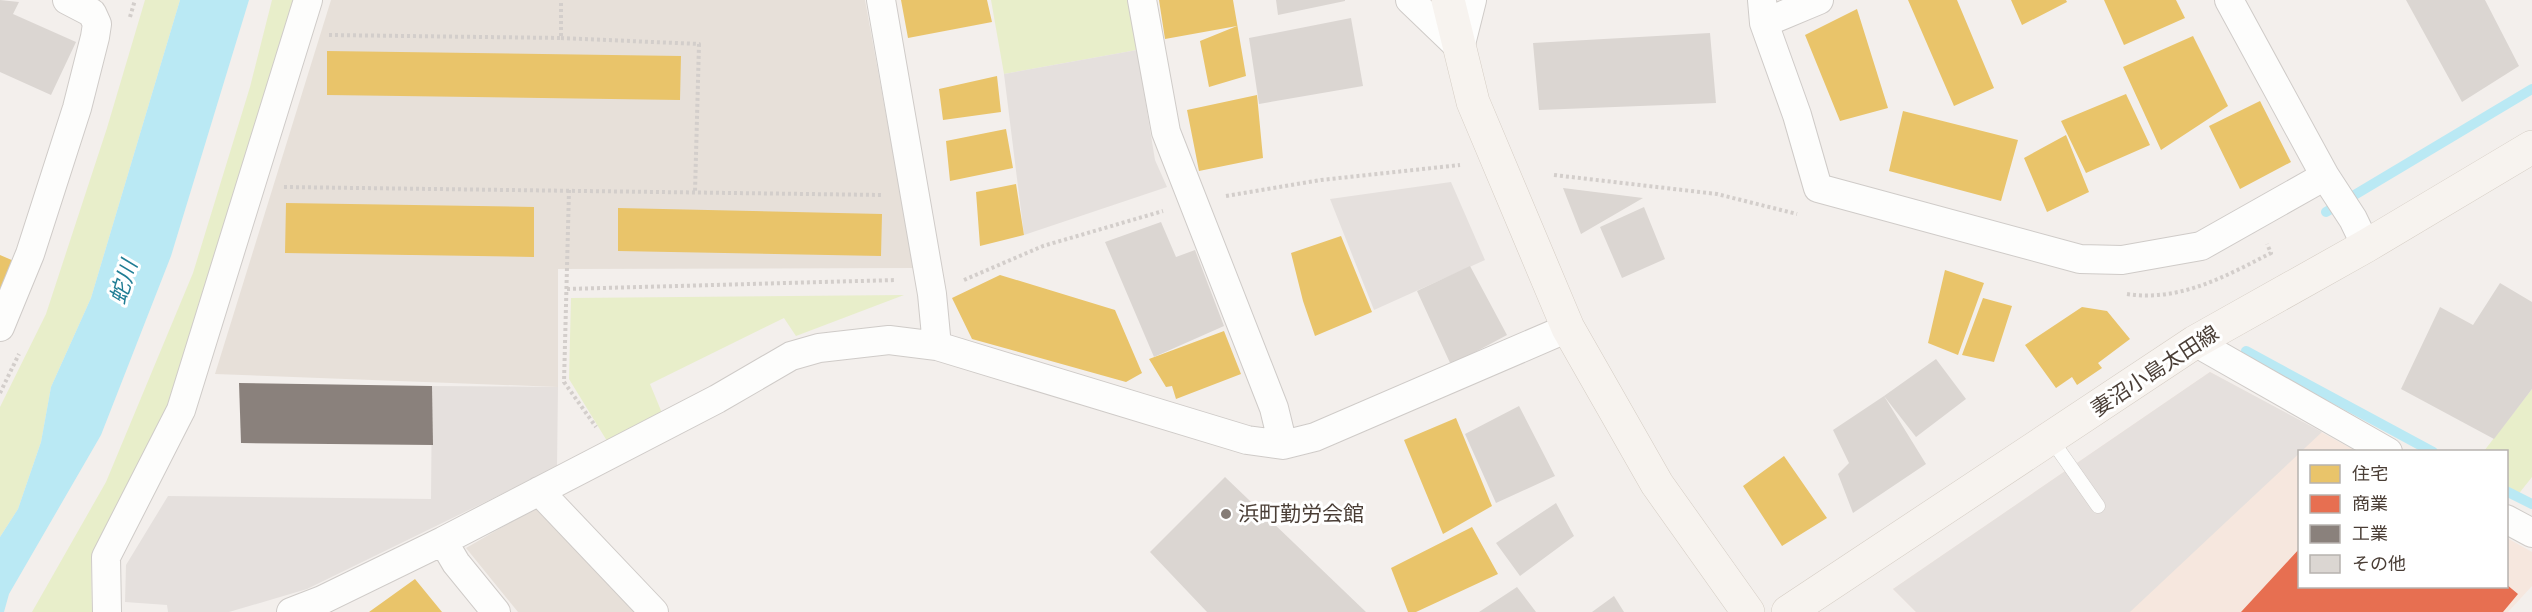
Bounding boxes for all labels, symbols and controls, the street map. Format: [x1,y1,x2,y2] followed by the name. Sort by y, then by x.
[104,255,142,307] water label: 蛇川
[2086,320,2223,421] street label: 妻沼小島太田線
[2298,450,2508,588] legend
[2352,463,2388,484] text: 住宅
[2352,493,2388,514] text: 商業
[1238,501,1364,526] place label: 浜町勤労会館
[1219,507,1233,521] marker: 浜町勤労会館
[2352,523,2388,544] text: 工業
[2352,553,2406,574] text: その他

